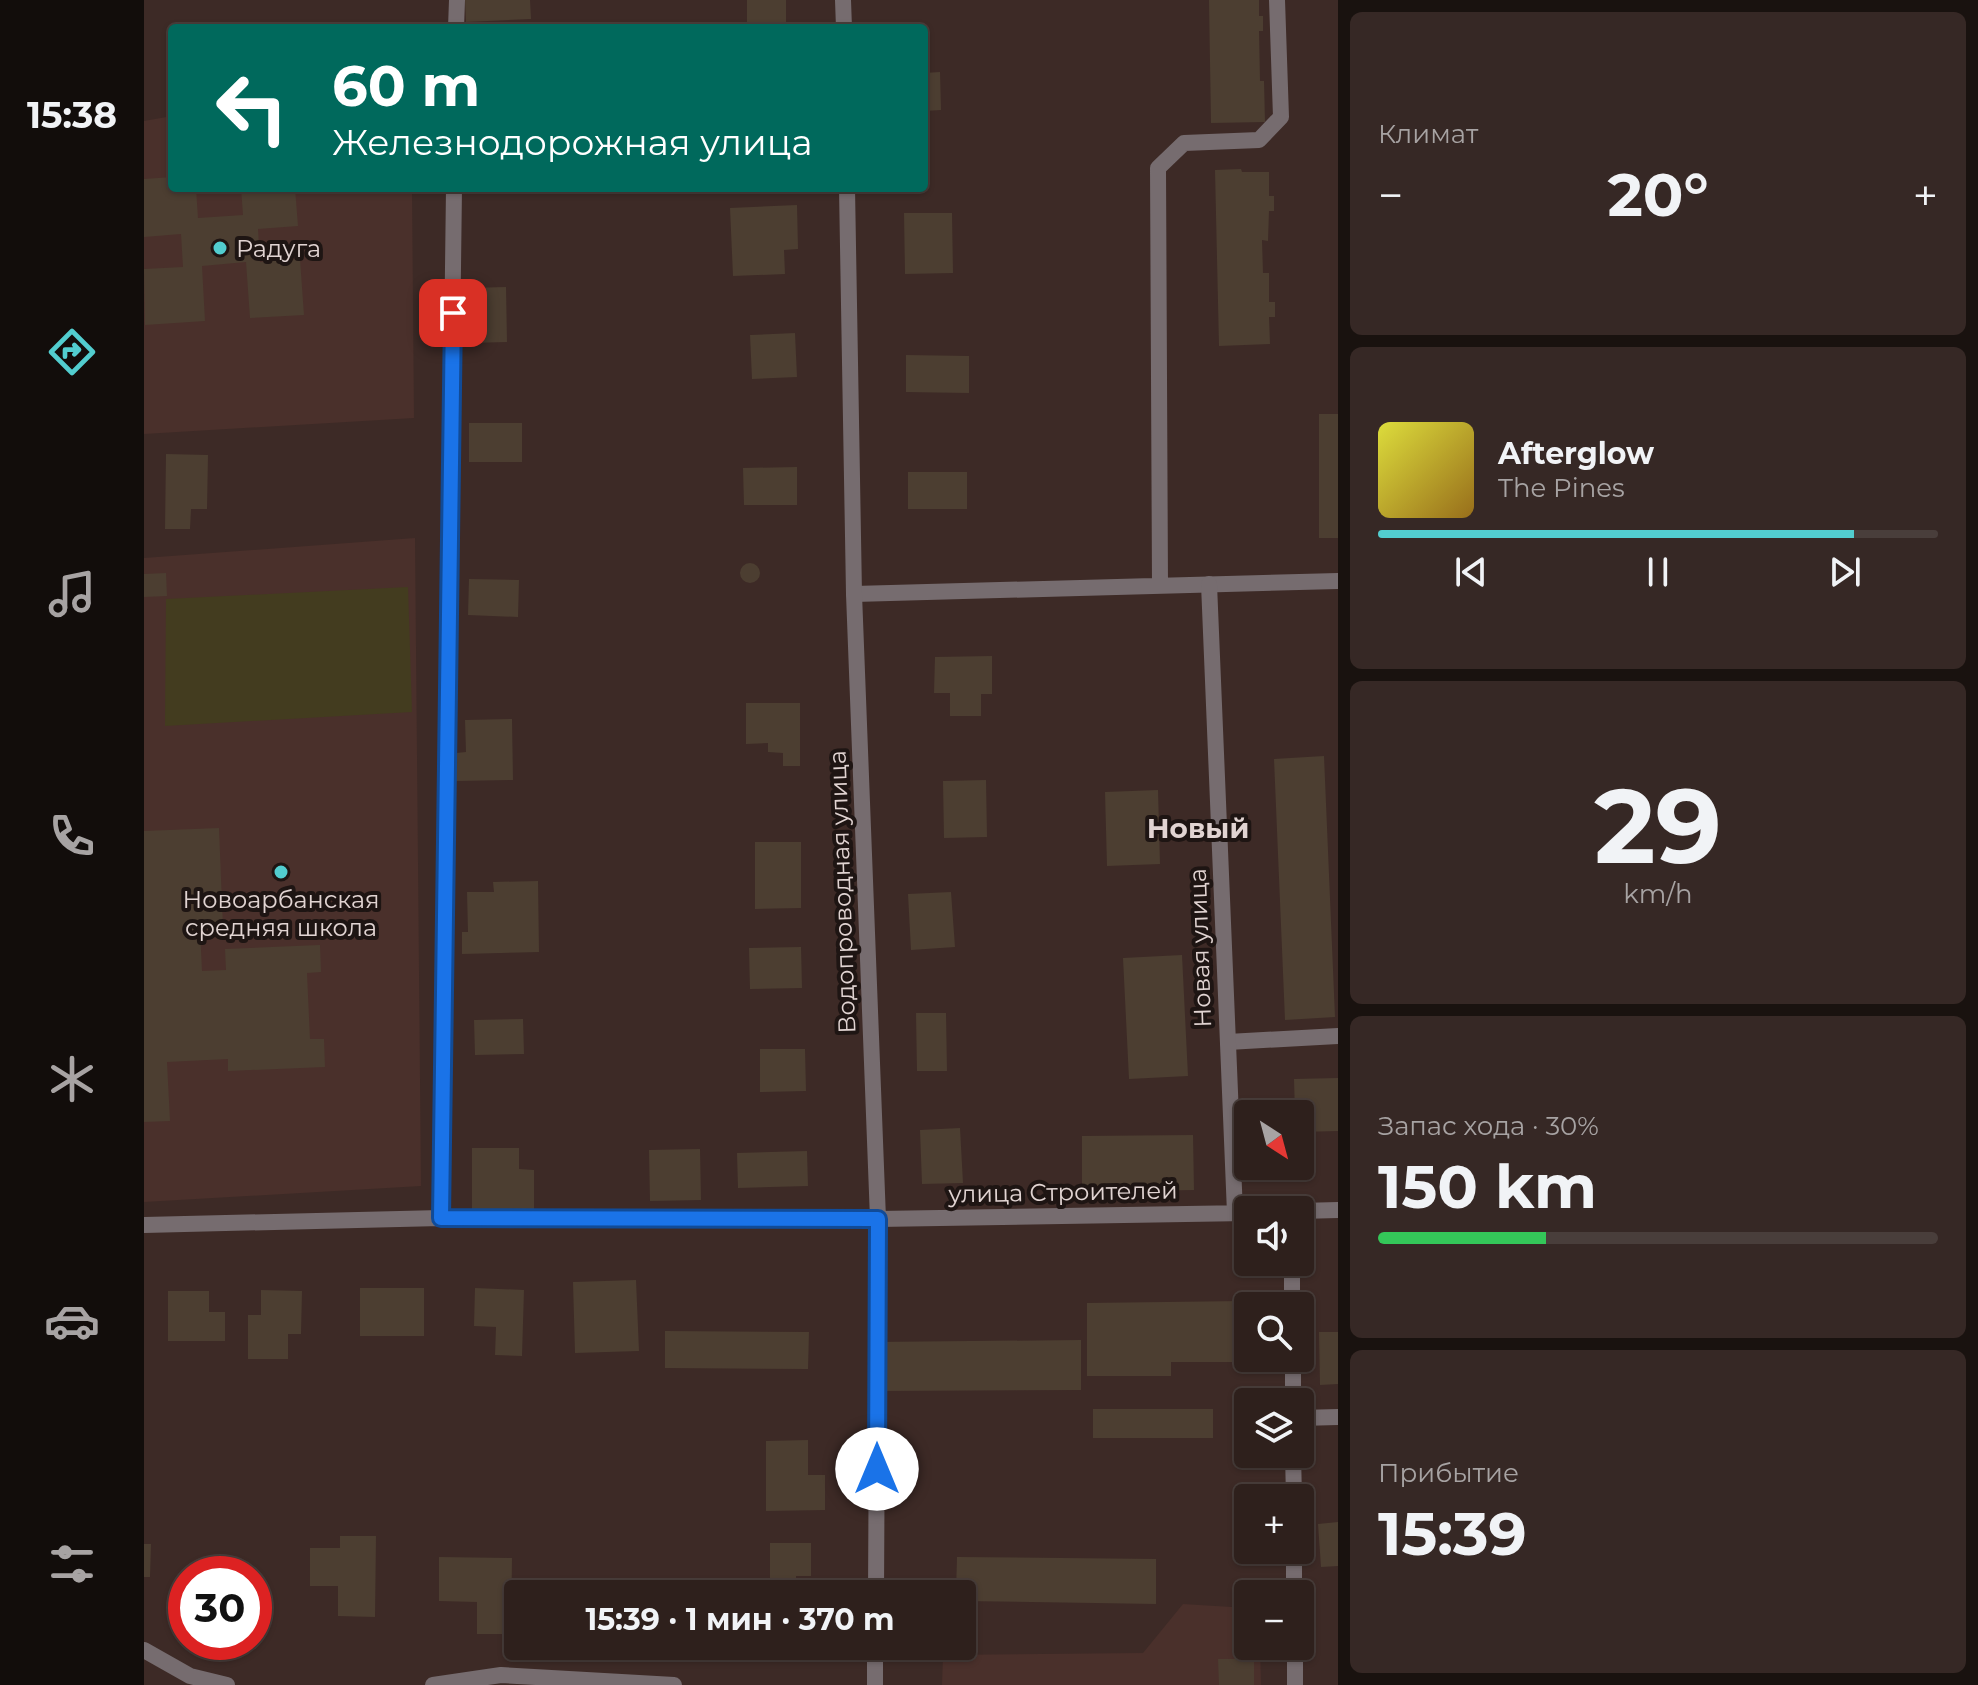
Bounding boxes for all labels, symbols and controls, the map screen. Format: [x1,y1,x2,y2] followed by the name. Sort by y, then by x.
[332,52,480,120] text: 60 m
[200,56,304,160] icon: left
[27,93,117,137] text: 15:38
[1378,118,1478,150] text: Климат
[332,120,812,164] text: Железнодорожная улица
[1607,158,1709,231] text: 20°
[1378,168,1403,222] text: −
[1913,168,1938,222] text: +
[236,234,321,263] place label: Радуга
[211,239,229,257] marker: Радуга
[419,279,487,347] pin
[431,291,475,335] icon: arrive
[44,324,100,380] icon: directions
[1498,435,1654,472] text: Afterglow
[1498,472,1625,504] text: The Pines
[1449,550,1493,594] icon: previous
[1636,550,1680,594] icon: pause
[1823,550,1867,594] icon: next
[44,566,100,622] icon: music
[823,750,861,1034] street label: Водопроводная улица
[1594,762,1722,889] text: 29
[44,808,100,864] icon: phone
[1147,811,1249,845] district label: Новый
[272,863,290,881] marker: Новоарбанская средняя школа
[1183,868,1217,1028] street label: Новая улица
[1623,878,1693,910] text: km/h
[183,885,379,942] place label: Новоарбанская средняя школа
[44,1051,100,1107] icon: climate
[1234,1100,1314,1180] north arrow
[1234,1100,1314,1660] map controls
[1378,1110,1599,1142] text: Запас хода · 30%
[1378,1150,1597,1223] text: 150 km
[947,1175,1178,1209] street label: улица Строителей
[1234,1196,1314,1276] button: sound
[1234,1292,1314,1372] button: search
[44,1293,100,1349] icon: car
[1234,1388,1314,1468] button: layers
[835,1427,919,1511] position arrow
[1378,1457,1519,1489] text: Прибытие
[1234,1484,1314,1564] button: +
[1378,1497,1527,1570] text: 15:39
[44,1536,100,1592] icon: filters
[168,1556,272,1660] speed limit sign: 30
[1234,1580,1314,1660] button: −
[585,1601,895,1638] text: 15:39 · 1 мин · 370 m

